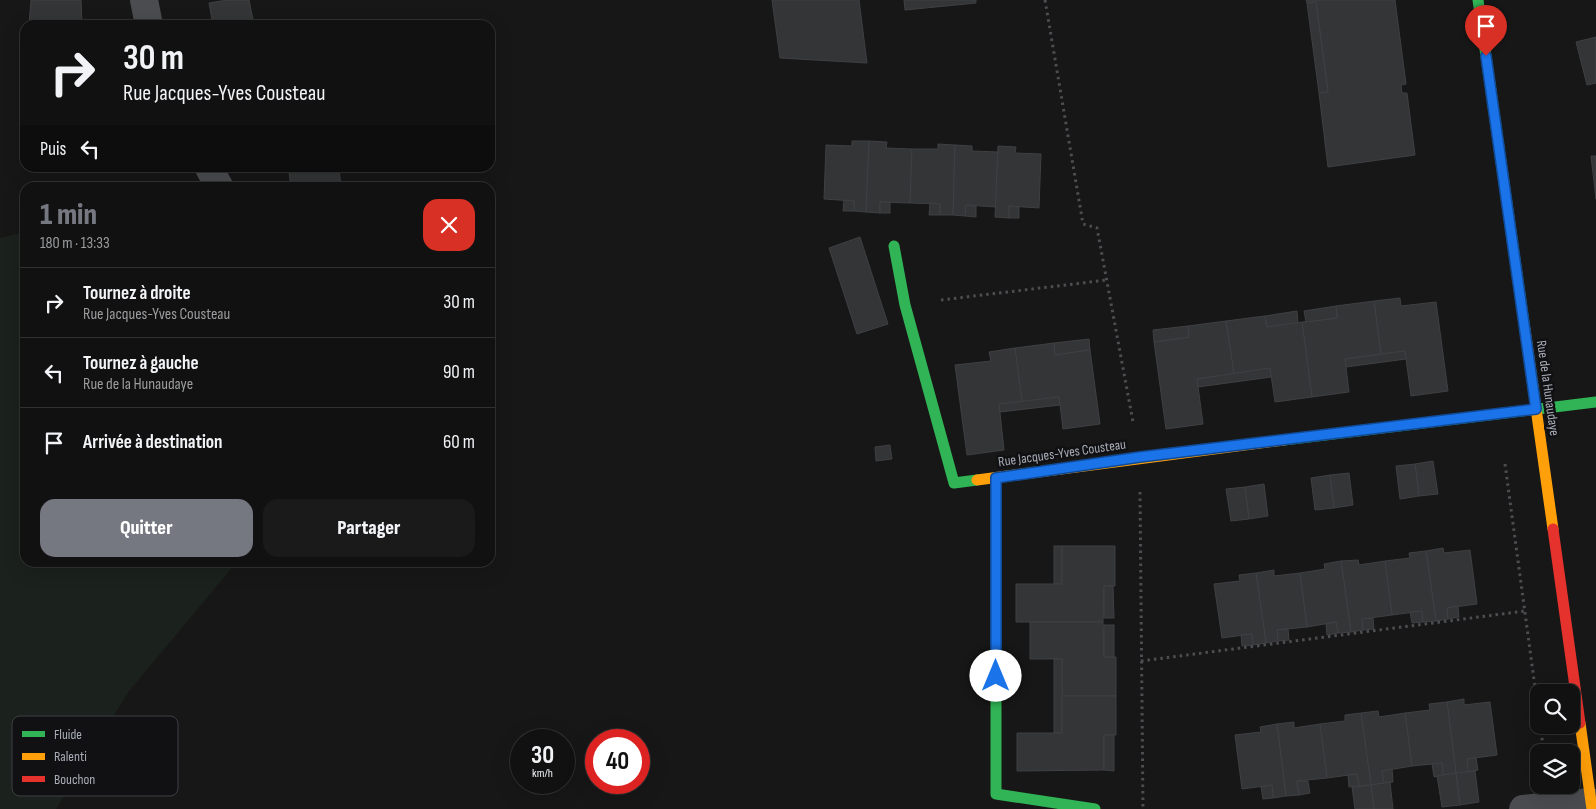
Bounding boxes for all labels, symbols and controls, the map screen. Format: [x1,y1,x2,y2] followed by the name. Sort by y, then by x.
[1465,5,1507,56] pin
[1472,12,1500,40] icon: arrive
[123,37,184,80] text: 30 m
[40,40,105,105] icon: right
[123,80,325,107] text: Rue Jacques-Yves Cousteau
[76,135,104,163] icon: left
[40,138,66,161] text: Puis
[40,197,97,233] text: 1 min
[423,199,475,251] button: close
[40,234,110,253] text: 180 m · 13:33
[83,282,191,305] text: Tournez à droite
[40,289,68,317] icon: right
[443,291,475,314] text: 30 m
[83,305,230,324] text: Rue Jacques-Yves Cousteau
[1533,339,1563,437] street label: Rue de la Hunaudaye
[83,352,199,375] text: Tournez à gauche
[40,359,68,387] icon: left
[443,361,475,384] text: 90 m
[83,375,193,394] text: Rue de la Hunaudaye
[40,429,68,457] icon: arrive
[83,431,223,454] text: Arrivée à destination
[443,431,475,454] text: 60 m
[997,436,1127,470] street label: Rue Jacques-Yves Cousteau
[40,499,253,557] button: Quitter
[263,499,475,557] button: Partager
[969,649,1021,701] position arrow
[1530,684,1580,794] map controls
[1530,684,1580,734] button: search
[12,716,178,796] legend
[54,726,82,743] text: Fluide
[585,729,650,794] speed limit sign: 40
[531,740,554,771] text: 30
[1530,744,1580,794] button: layers
[54,748,87,765] text: Ralenti
[532,766,553,781] text: km/h
[54,771,95,788] text: Bouchon

